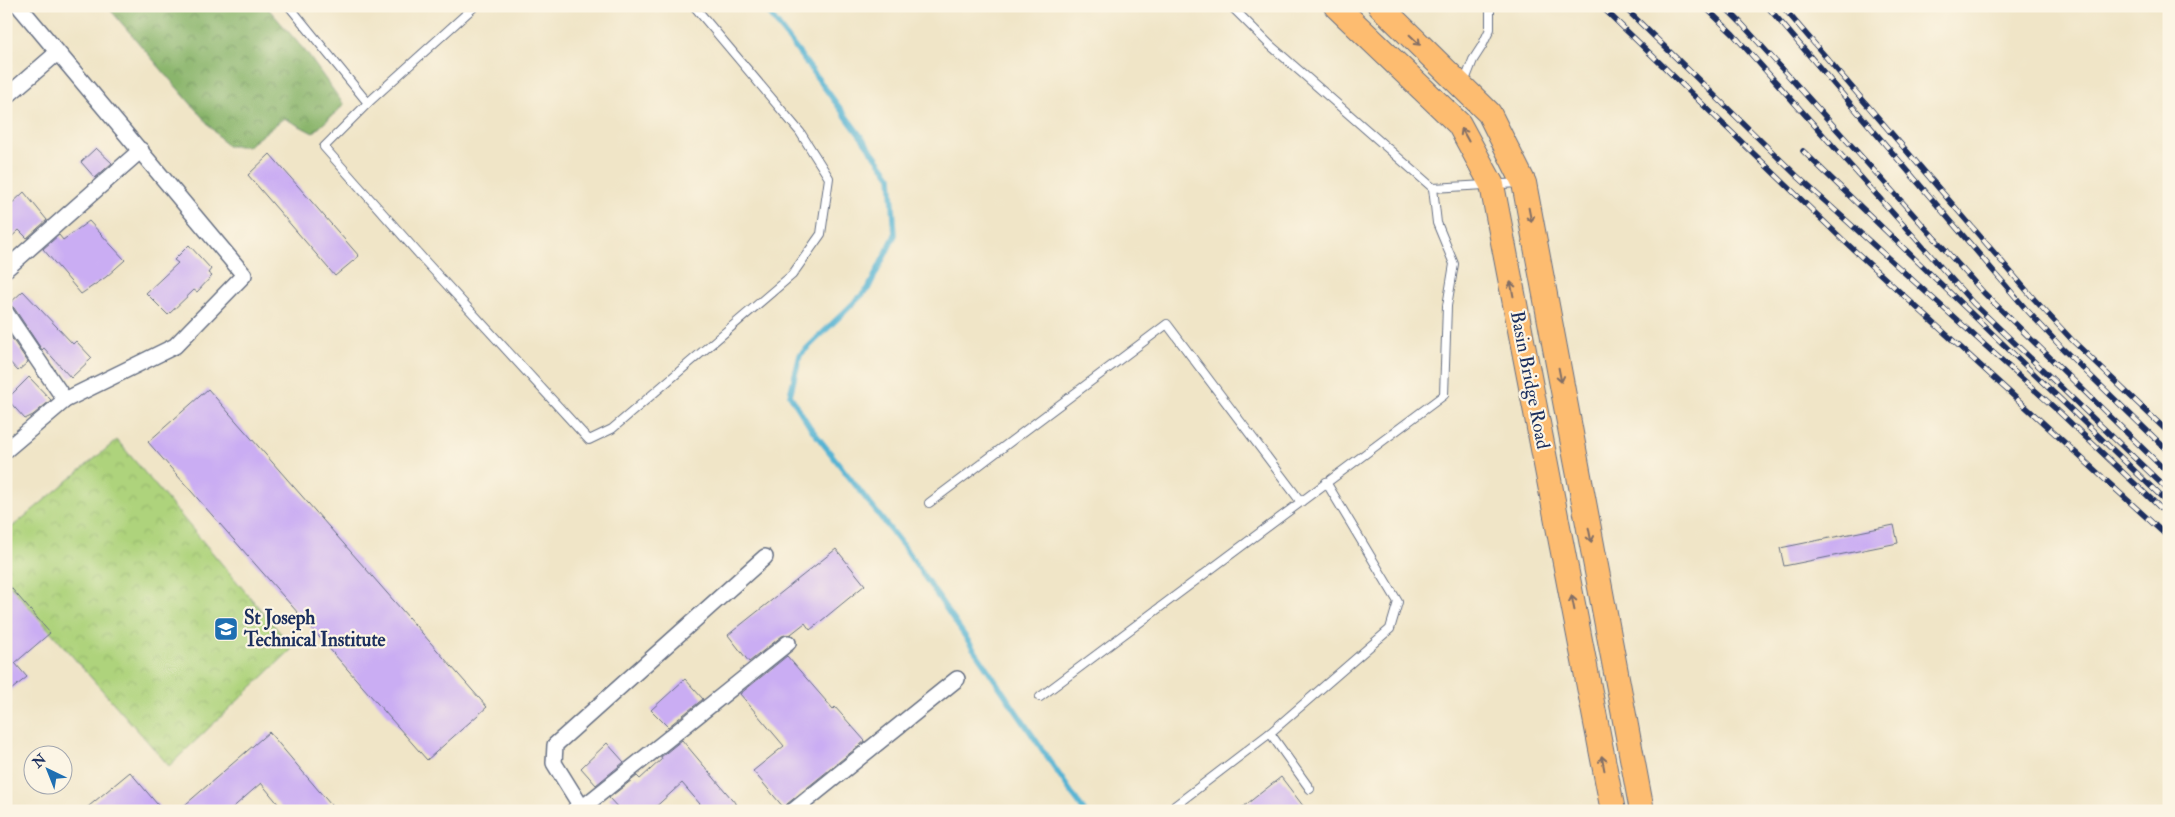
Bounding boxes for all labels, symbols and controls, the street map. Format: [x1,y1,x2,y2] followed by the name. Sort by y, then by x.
[1409,34,1421,47] one-way arrow
[1460,128,1470,143] one-way arrow
[1526,207,1536,223] one-way arrow
[1507,281,1517,297] one-way arrow
[1505,309,1555,452] street label: Basin Bridge Road
[1556,367,1566,383] one-way arrow
[1586,526,1596,542] one-way arrow
[1567,596,1577,612] one-way arrow
[243,606,386,652] place label: St Joseph Technical Institute
[213,616,239,642] school or university icon: St Joseph Technical Institute
[22,744,72,794] north arrow
[28,750,50,772] text: N
[1598,755,1608,771] one-way arrow

